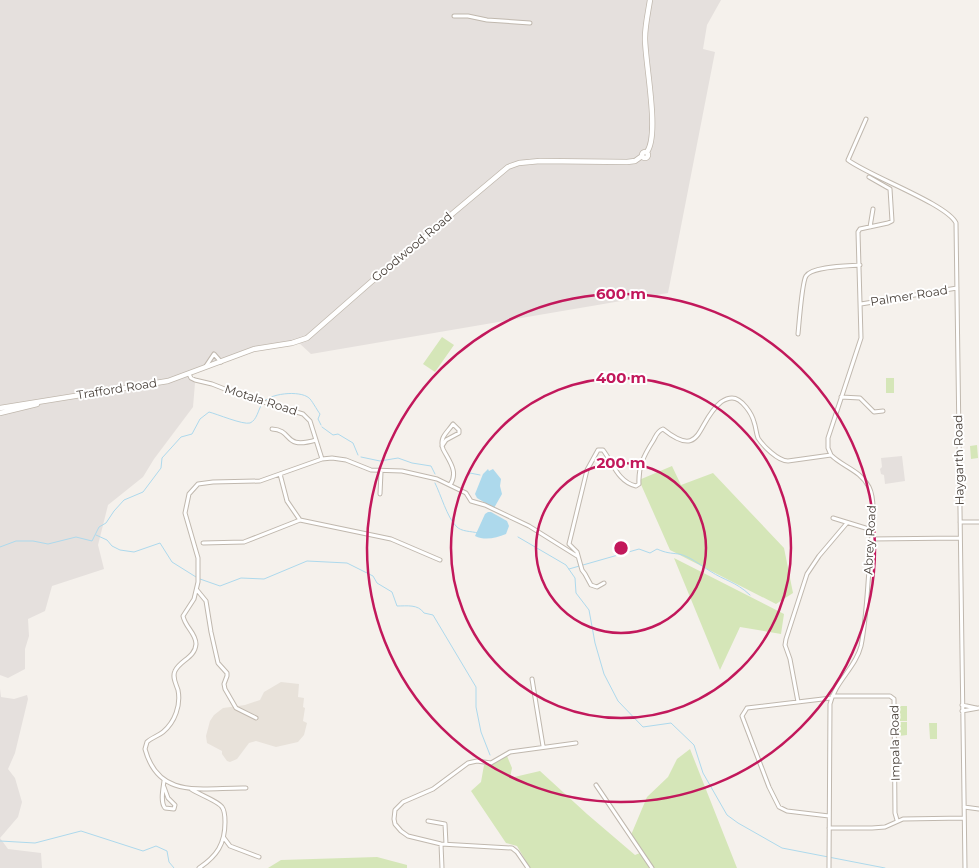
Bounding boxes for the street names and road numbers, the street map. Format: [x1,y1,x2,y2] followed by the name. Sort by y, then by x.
[368,209,455,285] street label: Goodwood Road
[869,282,949,309] street label: Palmer Road
[76,375,158,402] street label: Trafford Road
[223,381,299,418] street label: Motala Road
[950,415,967,505] street label: Haygarth Road
[860,505,879,575] street label: Abrey Road
[886,705,903,781] street label: Impala Road

